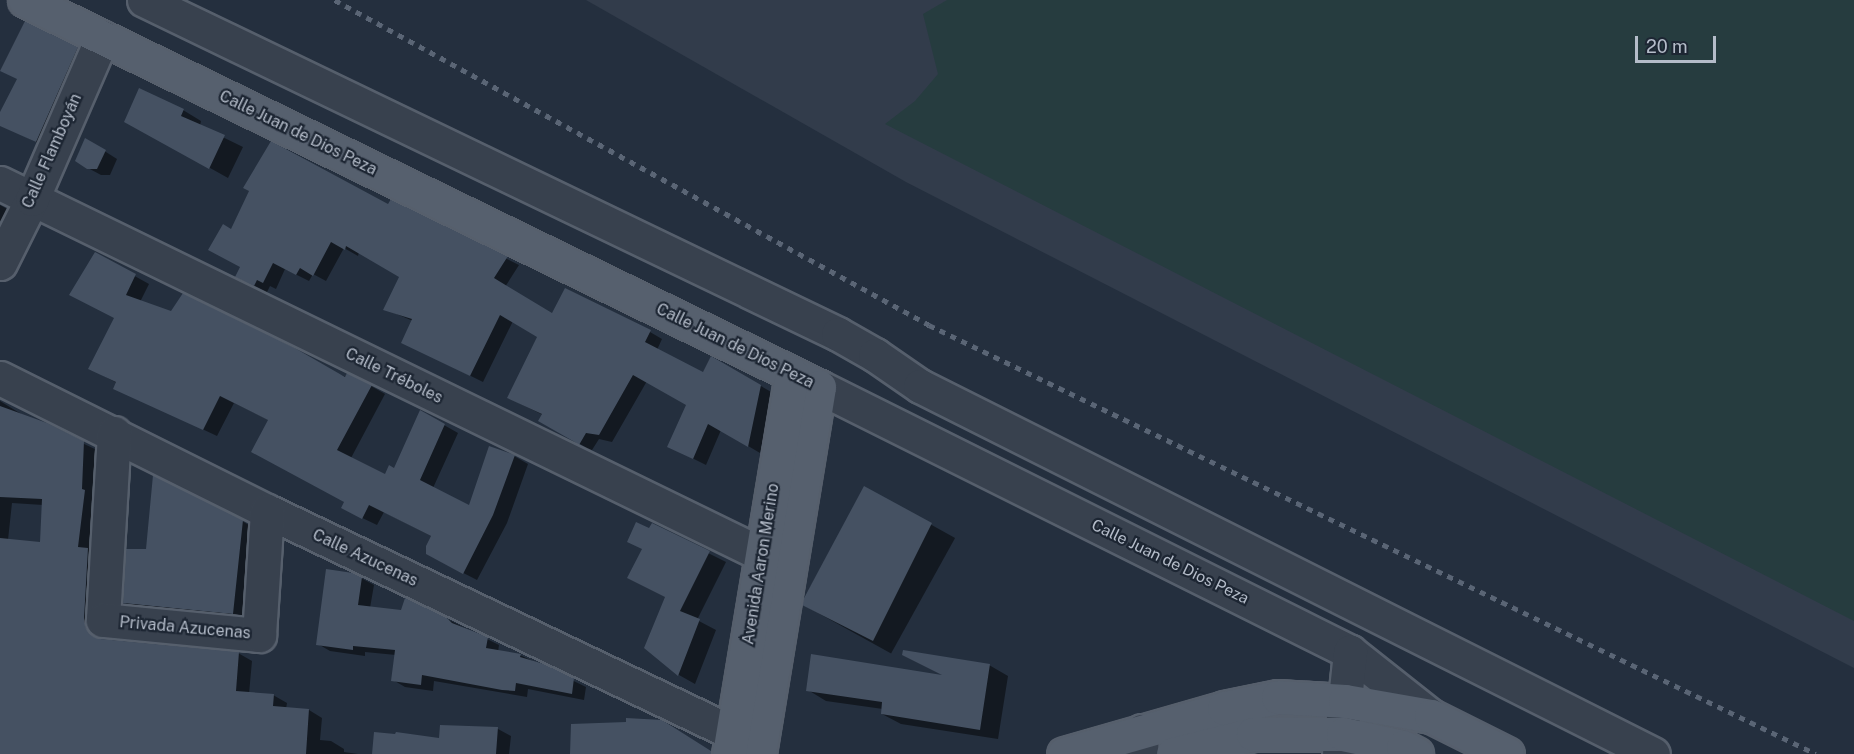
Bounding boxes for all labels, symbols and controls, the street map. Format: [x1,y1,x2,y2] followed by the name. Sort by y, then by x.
[1638,24,1719,62] scale bar
[1646,36,1688,57] text: 20 m
[216,86,380,180] street label: Calle Juan de Dios Peza
[18,91,86,211] street label: Calle Flamboyán
[653,299,817,393] street label: Calle Juan de Dios Peza
[342,344,446,408] street label: Calle Tréboles
[739,482,783,646] street label: Avenida Aaron Merino
[1088,515,1252,609] street label: Calle Juan de Dios Peza
[309,525,421,591] street label: Calle Azucenas
[119,613,251,643] street label: Privada Azucenas

